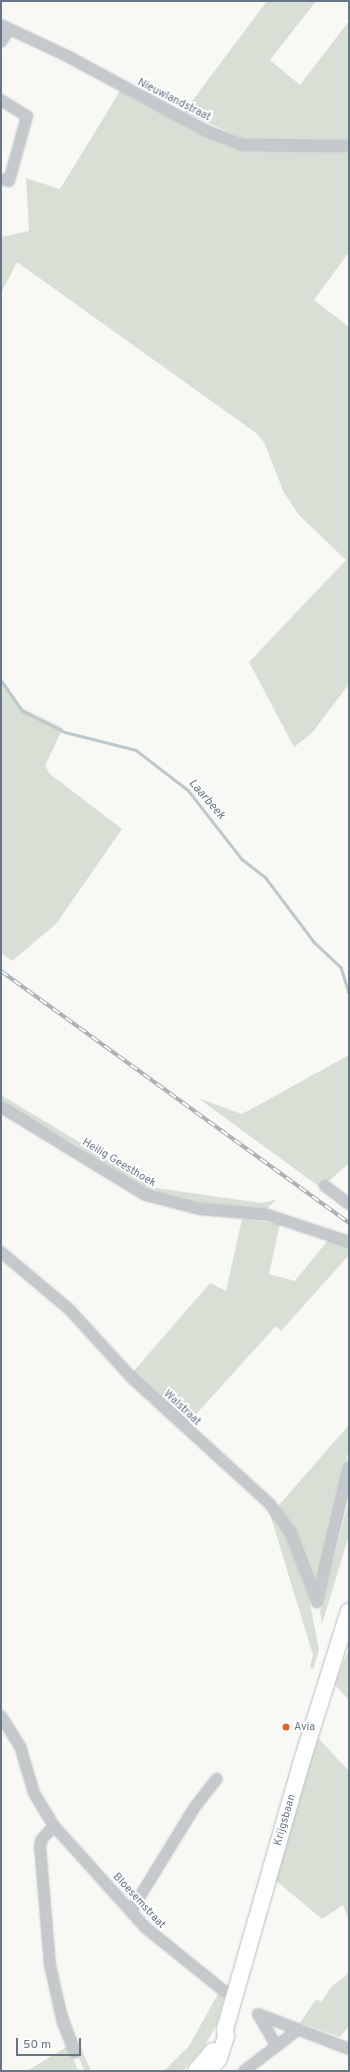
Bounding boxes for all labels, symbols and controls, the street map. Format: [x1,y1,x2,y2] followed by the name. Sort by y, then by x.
[135,76,213,124] street label: Nieuwlandstraat
[185,777,227,823] water label: Laarbeek
[80,1136,158,1190] street label: Heilig Geesthoek
[161,1387,203,1429] street label: Walstraat
[294,1720,315,1734] place label: Avia
[281,1722,291,1732] marker: Avia
[271,1793,299,1847] street label: Krijgsbaan
[110,1871,168,1931] street label: Bloesemstraat
[18,2030,83,2056] scale bar
[23,2037,51,2053] text: 50 m

